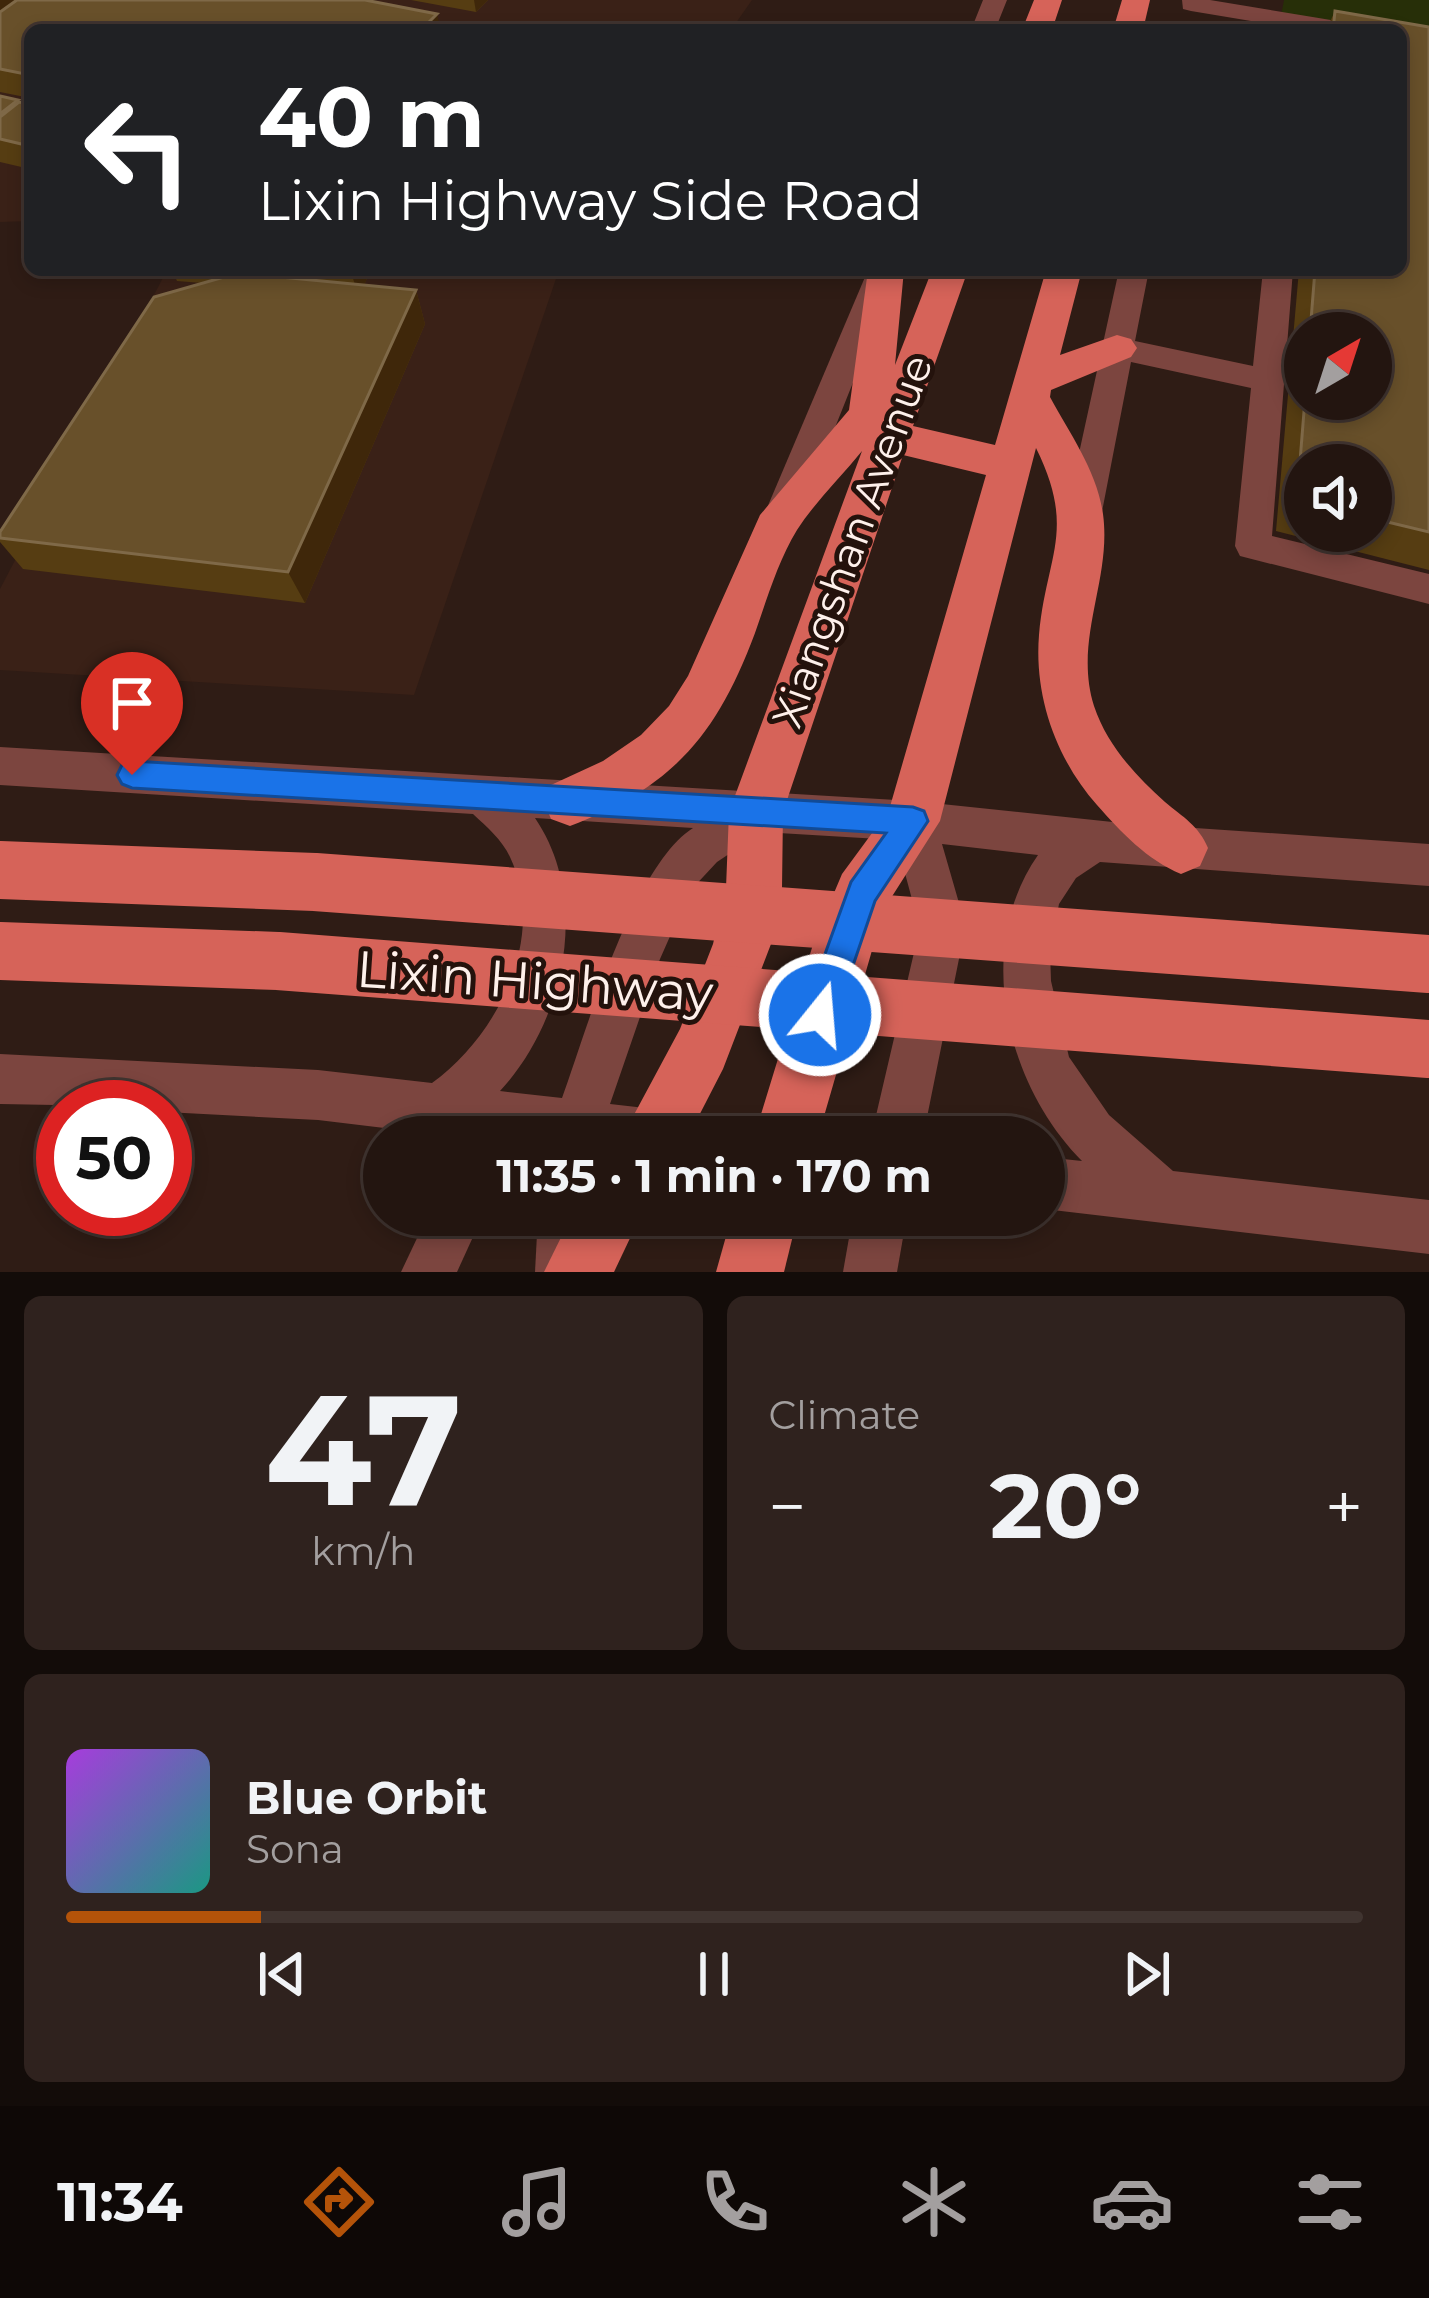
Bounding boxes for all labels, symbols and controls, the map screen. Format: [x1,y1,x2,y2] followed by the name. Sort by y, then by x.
[258,66,485,168] text: 40 m
[60,72,216,228] icon: left
[258,168,923,234] text: Lixin Highway Side Road
[1284,312,1392,420] north arrow
[1284,312,1392,552] map controls
[760,348,944,734] street label: Xiangshan Avenue
[1284,444,1392,552] button: sound
[81,652,183,775] pin
[99,670,165,736] icon: arrive
[355,938,716,1024] street label: Lixin Highway
[757,952,883,1078] position arrow
[36,1080,192,1236] speed limit sign: 50
[496,1148,932,1203] text: 11:35 · 1 min · 170 m
[264,1354,462,1544] text: 47
[769,1391,920,1439] text: Climate
[990,1451,1142,1561] text: 20°
[769,1466,806,1547] text: −
[1325,1466,1363,1547] text: +
[311,1527,415,1575] text: km/h
[246,1770,487,1825] text: Blue Orbit
[246,1825,344,1873] text: Sona
[249,1941,315,2007] icon: previous
[681,1941,747,2007] icon: pause
[1114,1941,1180,2007] icon: next
[297,2160,381,2244] icon: directions
[495,2160,579,2244] icon: music
[693,2160,777,2244] icon: phone
[892,2160,976,2244] icon: climate
[1090,2160,1174,2244] icon: car
[1288,2160,1372,2244] icon: filters
[57,2169,183,2235] text: 11:34

